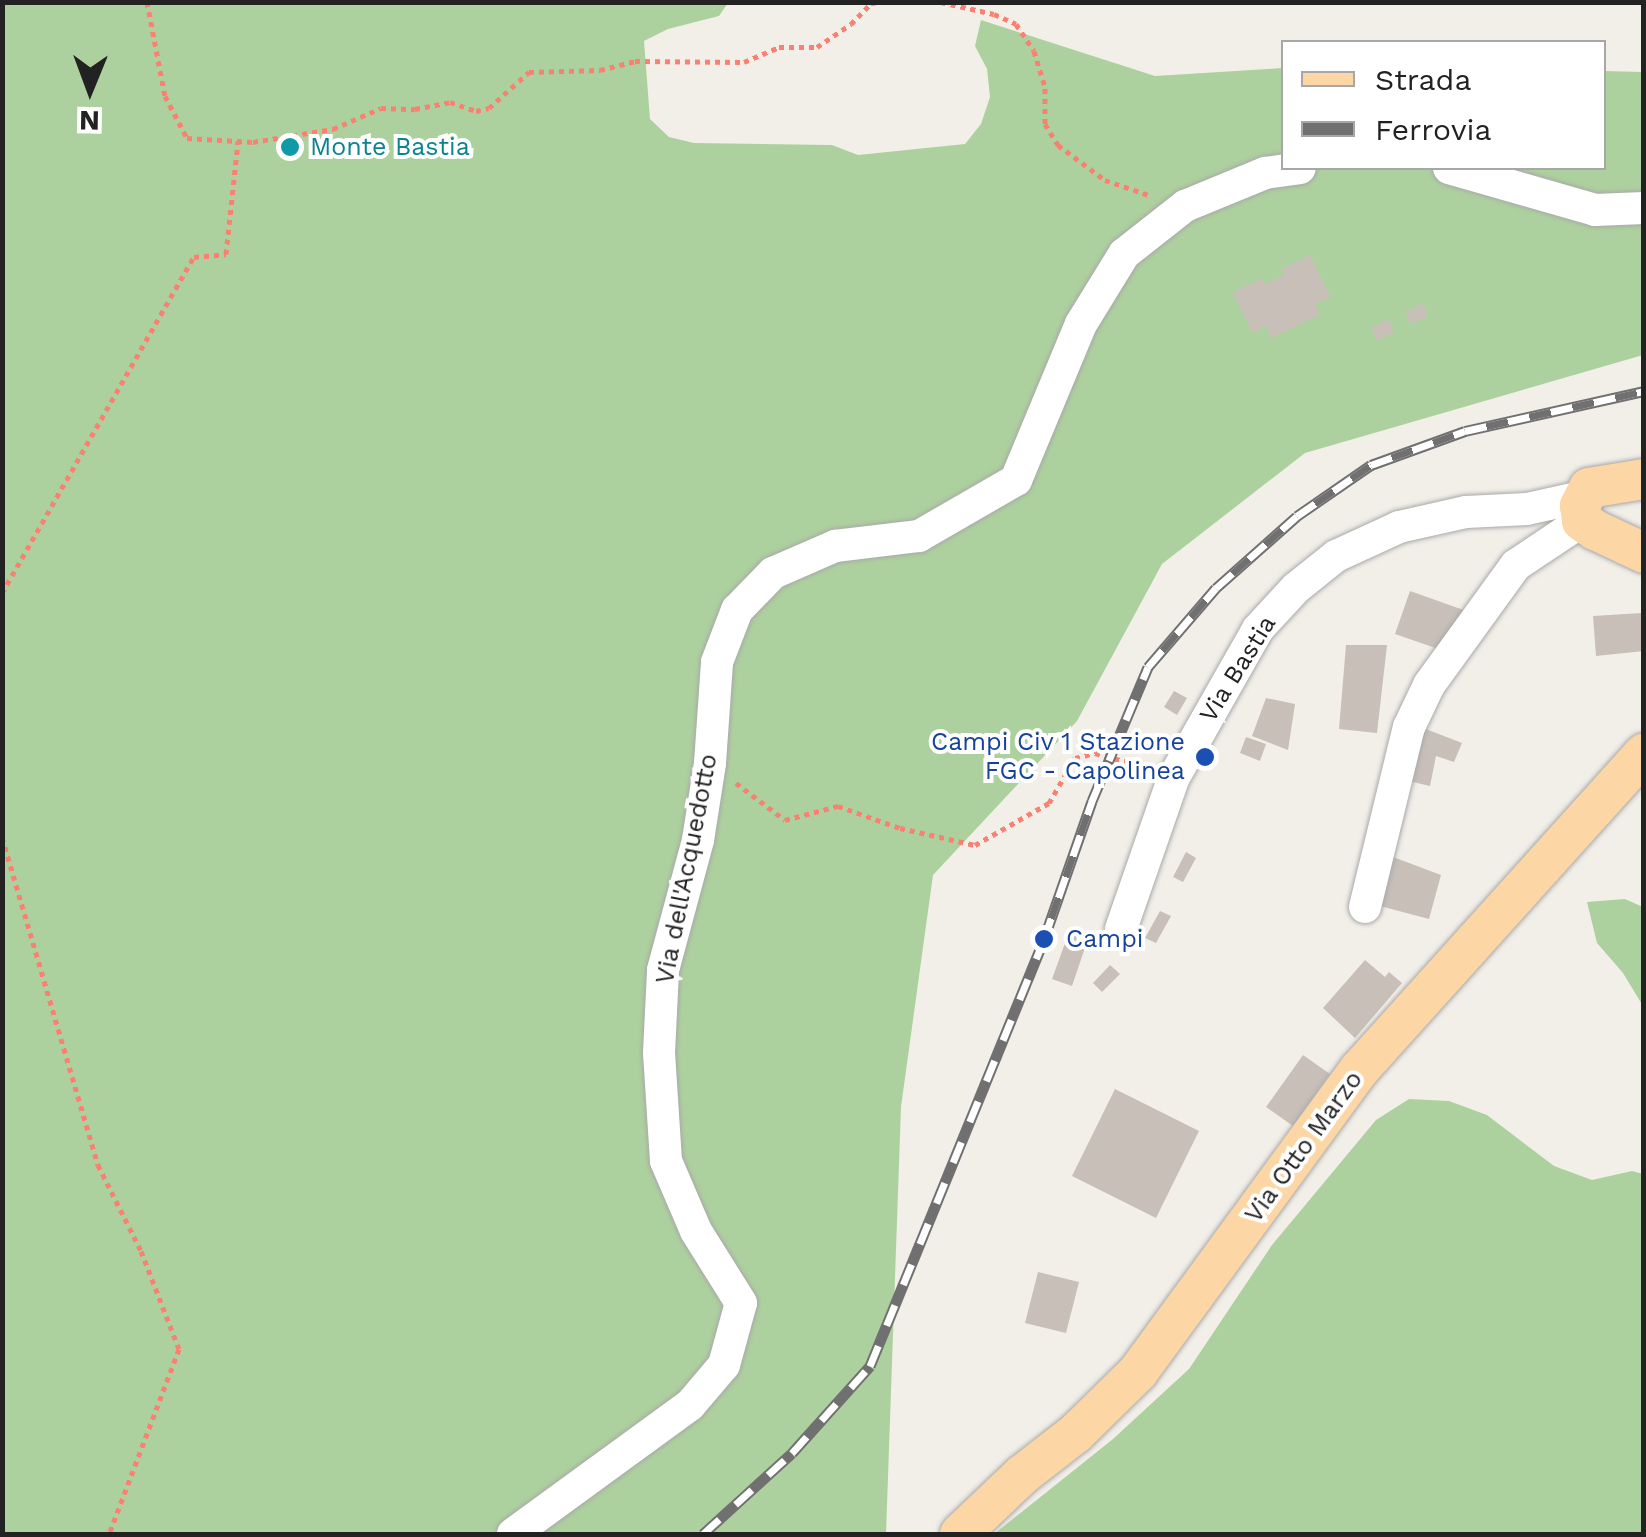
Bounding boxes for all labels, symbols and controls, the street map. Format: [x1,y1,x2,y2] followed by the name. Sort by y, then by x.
[40,40,140,140] north arrow
[1281,40,1606,170] legend
[1375,62,1471,97] text: Strada
[79,104,100,137] text: N
[1375,112,1492,147] text: Ferrovia
[310,132,470,162] place label: Monte Bastia
[279,136,301,158] marker: Monte Bastia
[1193,610,1283,728] street label: Via Bastia
[930,728,1185,787] place label: Campi Civ 1 Stazione FGC - Capolinea
[1194,746,1216,768] marker: Campi Civ 1 Stazione FGC - Capolinea
[650,751,724,987] street label: Via dell'Acquedotto
[1066,924,1143,954] place label: Campi
[1031,926,1057,952] marker: Campi
[1239,1065,1369,1229] street label: Via Otto Marzo

